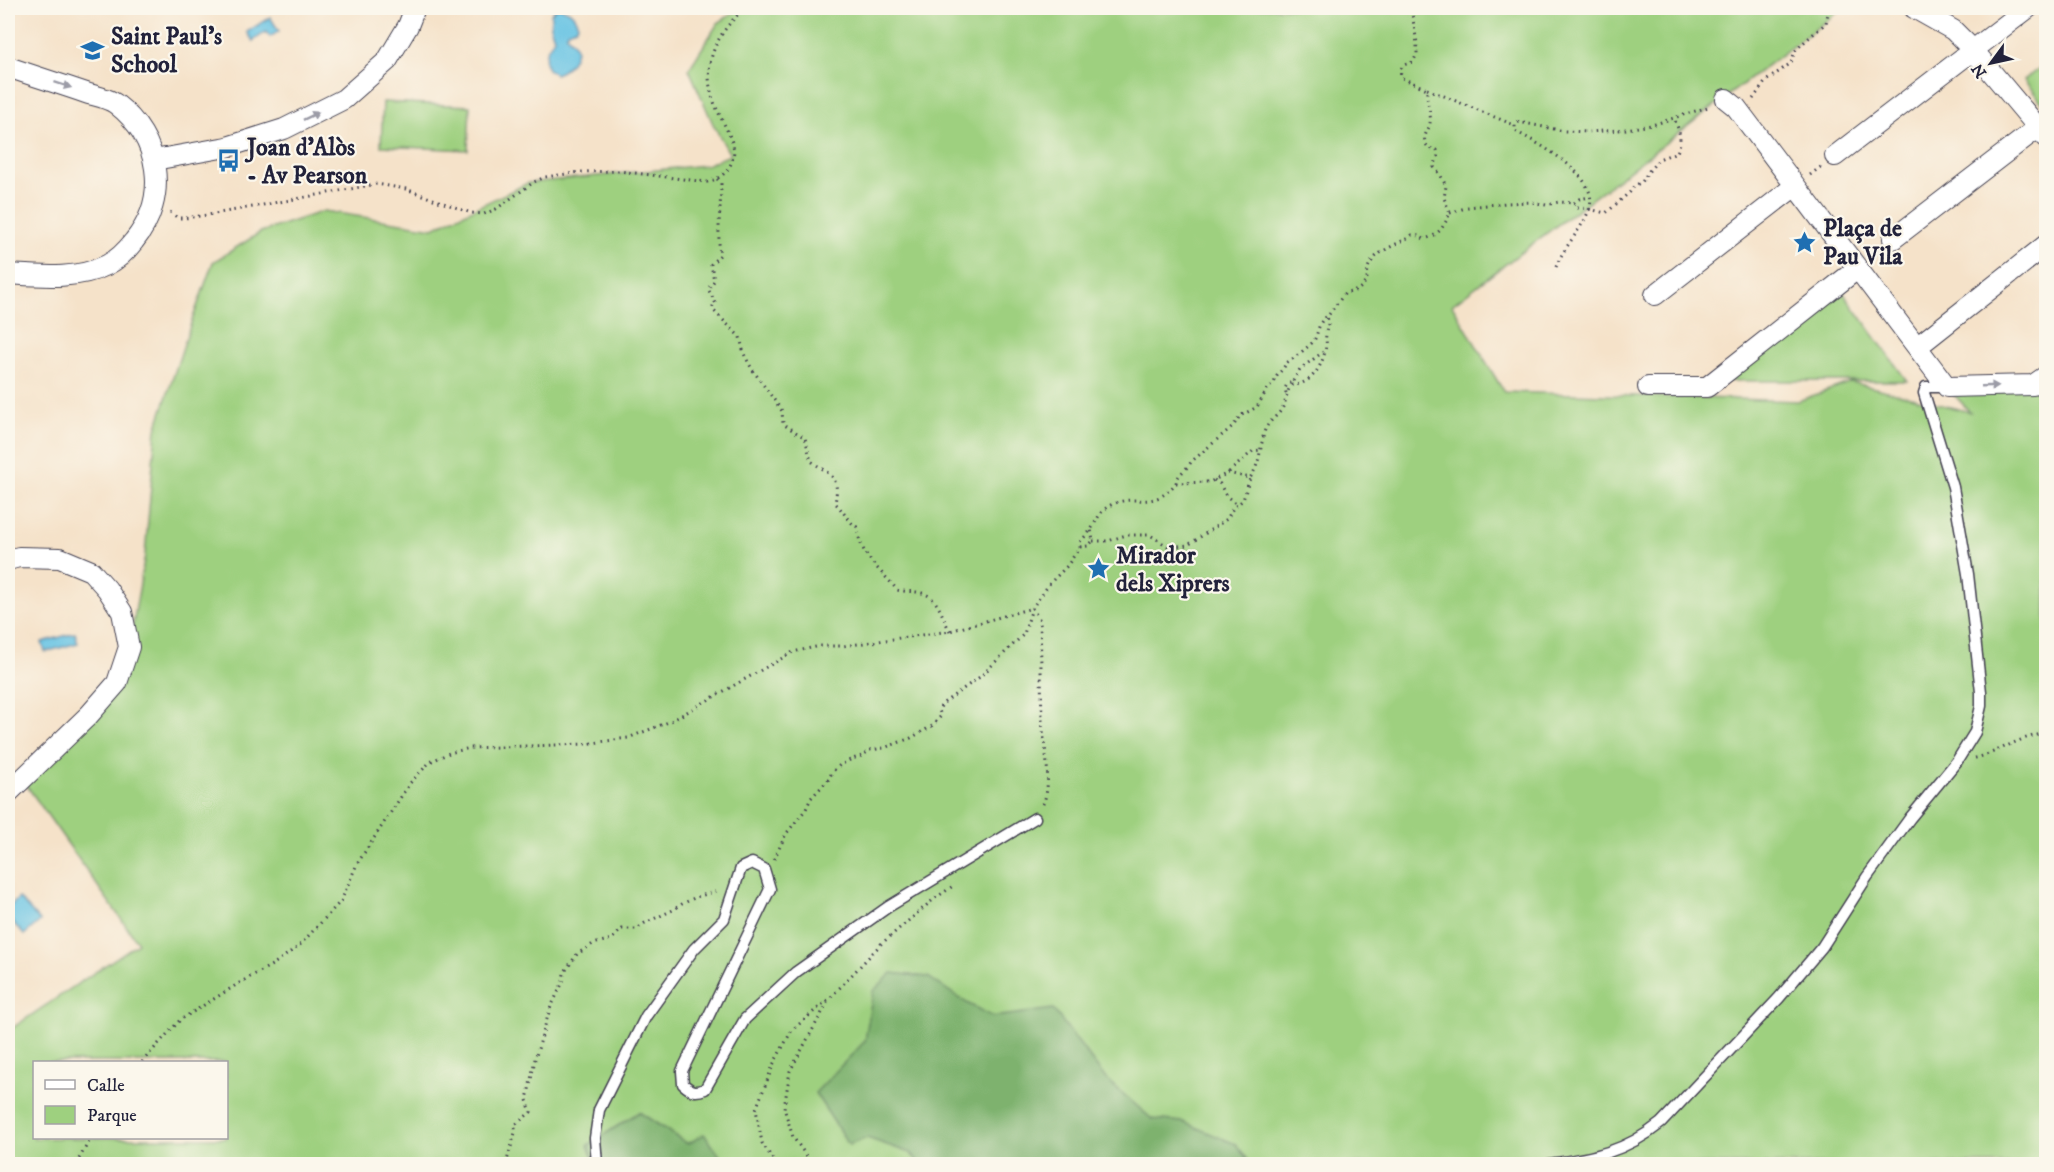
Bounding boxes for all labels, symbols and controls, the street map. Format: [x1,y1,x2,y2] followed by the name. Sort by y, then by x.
[111,22,222,80] place label: Saint Paul's School
[1961,33,2021,93] north arrow
[80,37,106,63] school or university icon: Saint Paul's School
[1967,60,1991,82] text: N
[54,81,72,91] one-way arrow
[302,111,319,121] one-way arrow
[244,133,368,191] place label: Joan d'Alòs - Av Pearson
[216,148,242,174] bus stop icon: Joan d'Alòs - Av Pearson
[1823,214,1903,272] place label: Plaça de Pau Vila
[1792,229,1818,255] place icon: Plaça de Pau Vila
[1981,381,2000,391] one-way arrow
[1116,541,1230,599] place label: Mirador dels Xiprers
[1085,556,1111,582] place icon: Mirador dels Xiprers
[33,1061,228,1139] legend
[87,1075,125,1097] text: Calle
[87,1105,137,1127] text: Parque

